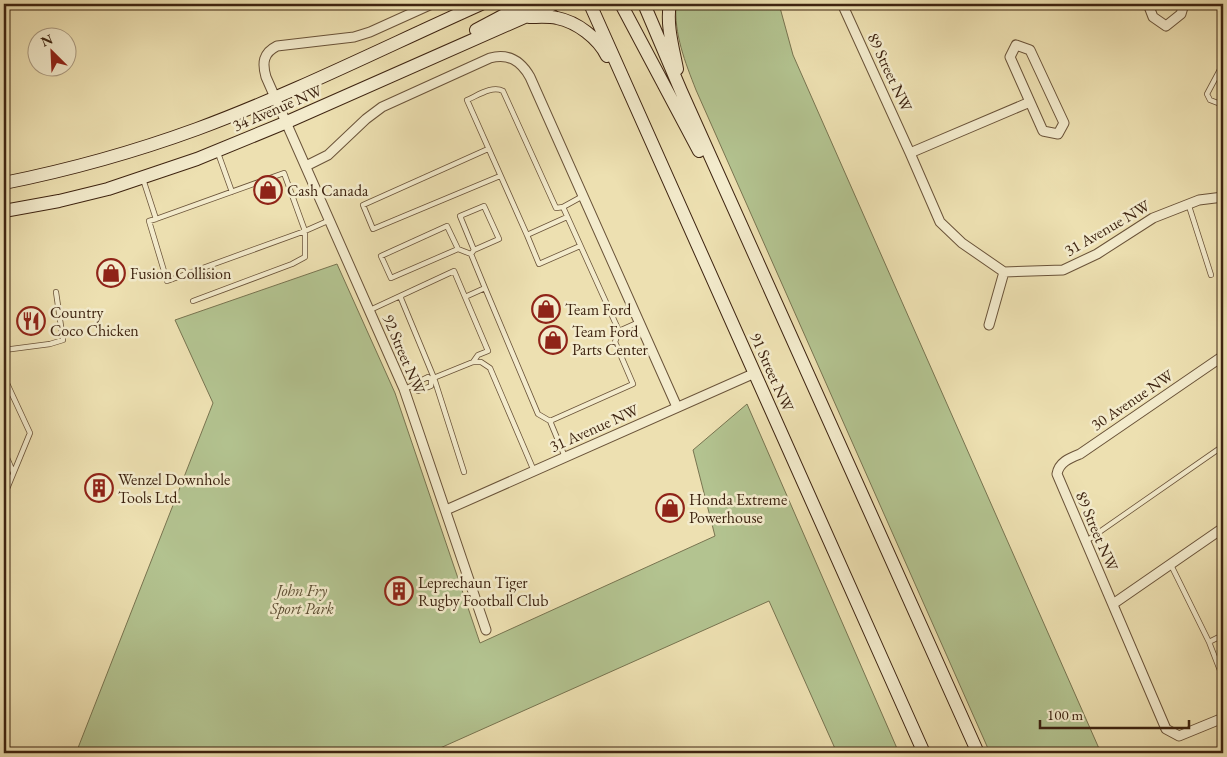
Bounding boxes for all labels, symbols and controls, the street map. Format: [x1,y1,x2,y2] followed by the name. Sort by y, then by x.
[28,28,78,78] north arrow
[38,29,56,51] text: N
[863,29,917,115] street label: 89 Street NW
[229,80,325,136] street label: 34 Avenue NW
[253,175,283,205] shop icon: Cash Canada
[287,180,369,201] place label: Cash Canada
[1061,195,1154,261] street label: 31 Avenue NW
[96,258,126,288] shop icon: Fusion Collision
[130,263,232,284] place label: Fusion Collision
[531,294,561,324] shop icon: Team Ford
[565,299,632,320] place label: Team Ford
[50,302,139,341] place label: Country Coco Chicken
[16,306,46,336] restaurant icon: Country Coco Chicken
[378,311,430,397] street label: 92 Street NW
[572,321,648,360] place label: Team Ford Parts Center
[538,325,568,355] shop icon: Team Ford Parts Center
[745,329,799,415] street label: 91 Street NW
[1087,365,1178,435] street label: 30 Avenue NW
[546,399,642,457] street label: 31 Avenue NW
[118,469,230,508] place label: Wenzel Downhole Tools Ltd.
[84,473,114,503] building icon: Wenzel Downhole Tools Ltd.
[1071,488,1123,574] street label: 89 Street NW
[689,489,787,528] place label: Honda Extreme Powerhouse
[655,493,685,523] shop icon: Honda Extreme Powerhouse
[418,572,548,611] place label: Leprechaun Tiger Rugby Football Club
[384,576,414,606] building icon: Leprechaun Tiger Rugby Football Club
[269,580,335,619] park label: John Fry Sport Park
[1040,697,1188,729] scale bar
[1047,705,1084,724] text: 100 m

